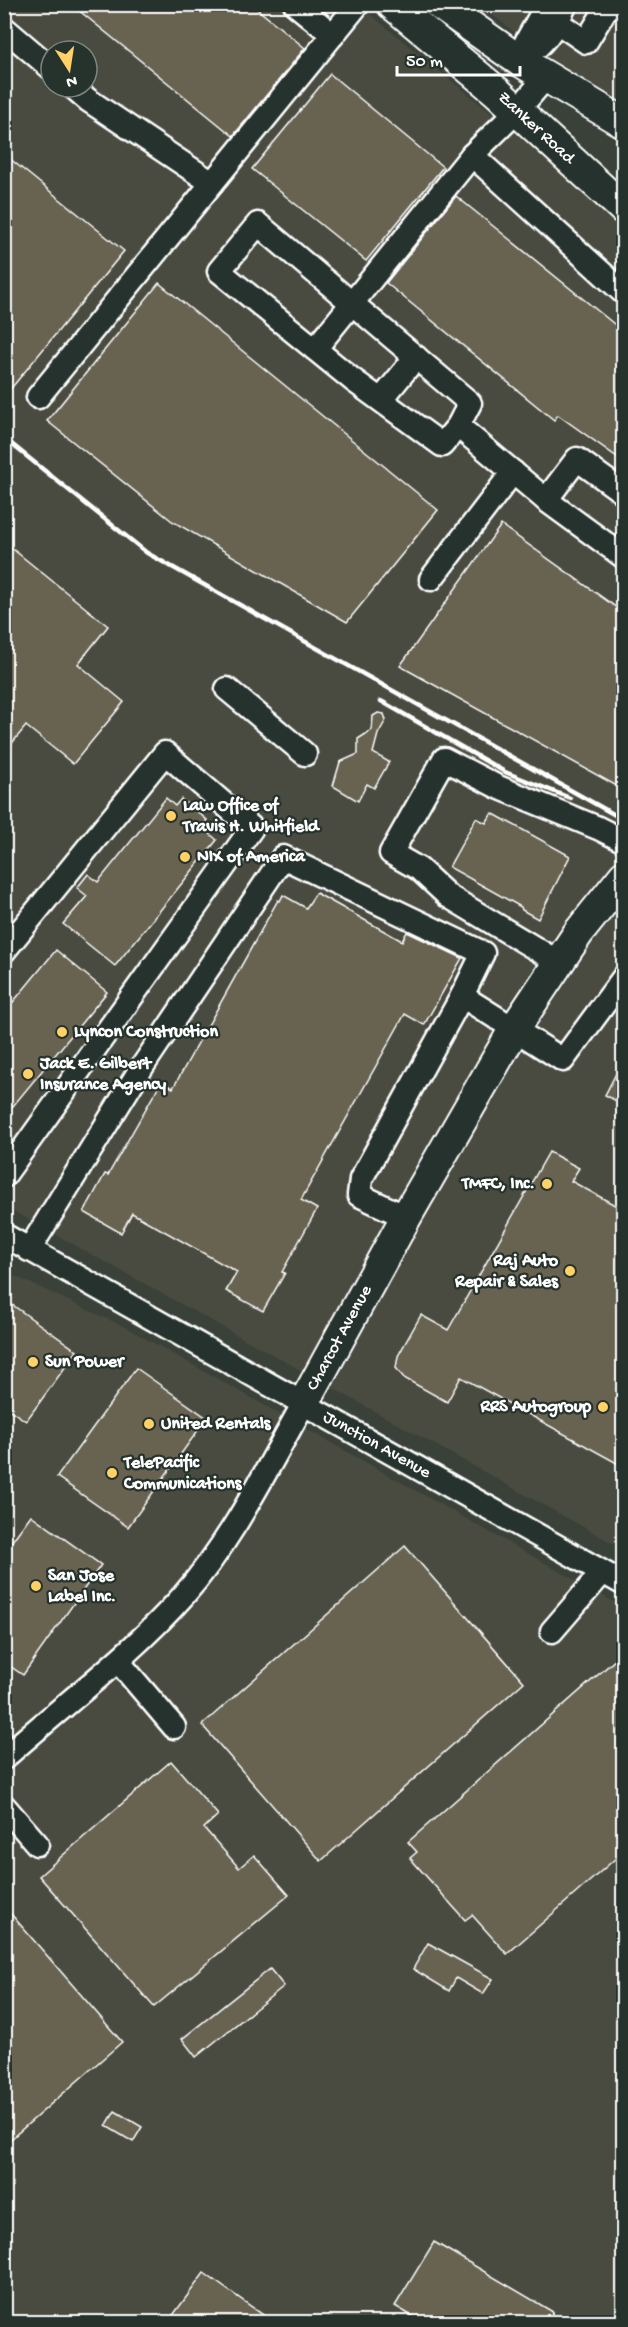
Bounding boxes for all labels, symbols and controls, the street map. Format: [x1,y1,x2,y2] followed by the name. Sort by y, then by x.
[39,39,99,99] north arrow
[397,39,520,77] scale bar
[406,52,443,73] text: 50 m
[64,70,78,91] text: N
[493,87,580,170] street label: Zanker Road
[181,796,321,838] place label: Law Office of Travis H. Whitfield
[164,809,178,823] marker: Law Office of Travis H. Whitfield
[197,847,306,868] place label: NIX of America
[178,850,192,864] marker: NIX of America
[74,1022,218,1043] place label: Lyncon Construction
[55,1025,69,1039] marker: Lyncon Construction
[39,1054,166,1096] place label: Jack E. Gilbert Insurance Agency
[21,1067,35,1081] marker: Jack E. Gilbert Insurance Agency
[460,1174,535,1195] place label: TMFC, Inc.
[540,1177,554,1191] marker: TMFC, Inc.
[454,1251,559,1293] place label: Raj Auto Repair & Sales
[563,1264,577,1278] marker: Raj Auto Repair & Sales
[302,1281,377,1394] street label: Charcot Avenue
[45,1352,126,1373] place label: Sun Power
[26,1355,40,1369] marker: Sun Power
[480,1397,591,1418] place label: RRS Autogroup
[596,1400,610,1414] marker: RRS Autogroup
[319,1406,435,1484] street label: Junction Avenue
[161,1414,272,1435] place label: United Rentals
[142,1417,156,1431] marker: United Rentals
[122,1453,243,1495] place label: TelePacific Communications
[105,1466,119,1480] marker: TelePacific Communications
[48,1566,116,1608] place label: San Jose Label Inc.
[29,1579,43,1593] marker: San Jose Label Inc.

